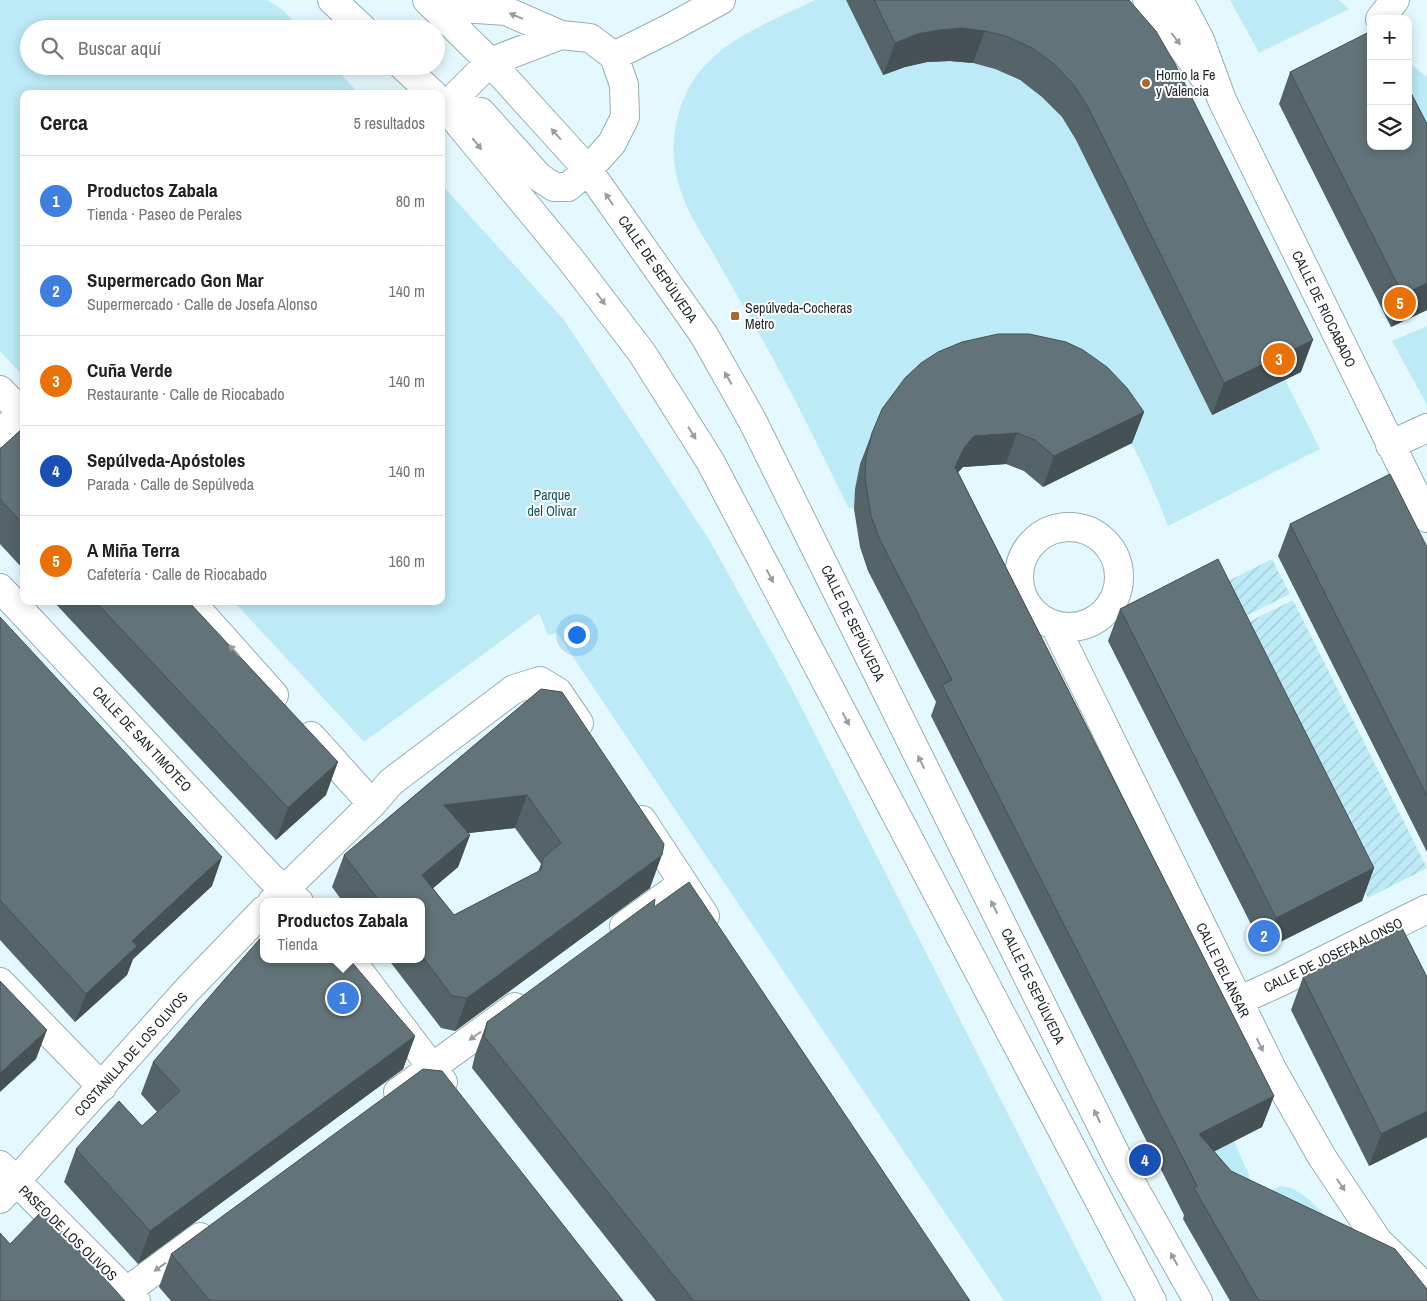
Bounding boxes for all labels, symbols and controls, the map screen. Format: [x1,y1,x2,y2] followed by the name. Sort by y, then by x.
[509,11,524,19] one-way arrow
[1367,15,1412,150] map controls
[1367,15,1412,60] button: +
[20,20,445,75] search box
[1171,32,1181,46] one-way arrow
[38,34,66,62] icon: search
[78,35,161,61] text: Buscar aquí
[1367,60,1412,105] button: −
[1156,66,1215,100] place label: Horno la Fe y Valencia
[1140,77,1152,89] marker: Horno la Fe y Valencia
[1367,105,1412,150] button: layers
[40,108,88,137] text: Cerca
[354,112,425,134] text: 5 resultados
[550,127,561,140] one-way arrow
[471,137,482,150] one-way arrow
[87,177,218,203] text: Productos Zabala
[52,190,60,212] text: 1
[396,190,425,212] text: 80 m
[604,193,614,206] one-way arrow
[87,203,242,225] text: Tienda · Paseo de Perales
[614,212,702,326] street label: CALLE DE SEPÚLVEDA
[1288,248,1360,370] street label: CALLE DE RIOCABADO
[87,267,264,293] text: Supermercado Gon Mar
[52,280,60,302] text: 2
[389,280,425,302] text: 140 m
[1384,284,1416,322] pin: 5
[595,292,606,305] one-way arrow
[87,293,317,315] text: Supermercado · Calle de Josefa Alonso
[745,299,852,333] place label: Sepúlveda-Cocheras Metro
[729,310,741,322] marker: Sepúlveda-Cocheras Metro
[1263,340,1295,378] pin: 3
[87,357,172,383] text: Cuña Verde
[52,370,60,392] text: 3
[389,370,425,392] text: 140 m
[724,371,733,385] one-way arrow
[87,383,285,405] text: Restaurante · Calle de Riocabado
[688,426,697,440] one-way arrow
[87,447,245,473] text: Sepúlveda-Apóstoles
[52,460,60,482] text: 4
[389,460,425,482] text: 140 m
[87,473,254,495] text: Parada · Calle de Sepúlveda
[527,486,577,520] park label: Parque del Olivar
[87,537,180,563] text: A Miña Terra
[52,550,60,572] text: 5
[389,550,425,572] text: 160 m
[817,562,889,684] street label: CALLE DE SEPÚLVEDA
[87,563,267,585] text: Cafetería · Calle de Riocabado
[766,568,774,583] one-way arrow
[564,622,590,648] your location
[229,644,240,657] one-way arrow
[88,683,196,796] street label: CALLE DE SAN TIMOTEO
[842,712,850,727] one-way arrow
[917,755,925,769] one-way arrow
[260,898,425,963] popup
[989,900,998,915] one-way arrow
[277,907,408,933] text: Productos Zabala
[1261,913,1406,997] street label: CALLE DE JOSEFA ALONSO
[1248,917,1280,955] pin: 2
[1192,919,1254,1021] street label: CALLE DEL ÁNSAR
[997,925,1069,1047] street label: CALLE DE SEPÚLVEDA
[277,933,318,955] text: Tienda
[327,979,359,1017] pin: 1
[70,988,192,1120] street label: COSTANILLA DE LOS OLIVOS
[468,1031,482,1041] one-way arrow
[1255,1037,1264,1052] one-way arrow
[1093,1108,1101,1123] one-way arrow
[1129,1141,1161,1179] pin: 4
[1336,1178,1346,1192] one-way arrow
[15,1181,121,1285] street label: PASEO DE LOS OLIVOS
[1170,1251,1178,1266] one-way arrow
[153,1262,167,1272] one-way arrow

